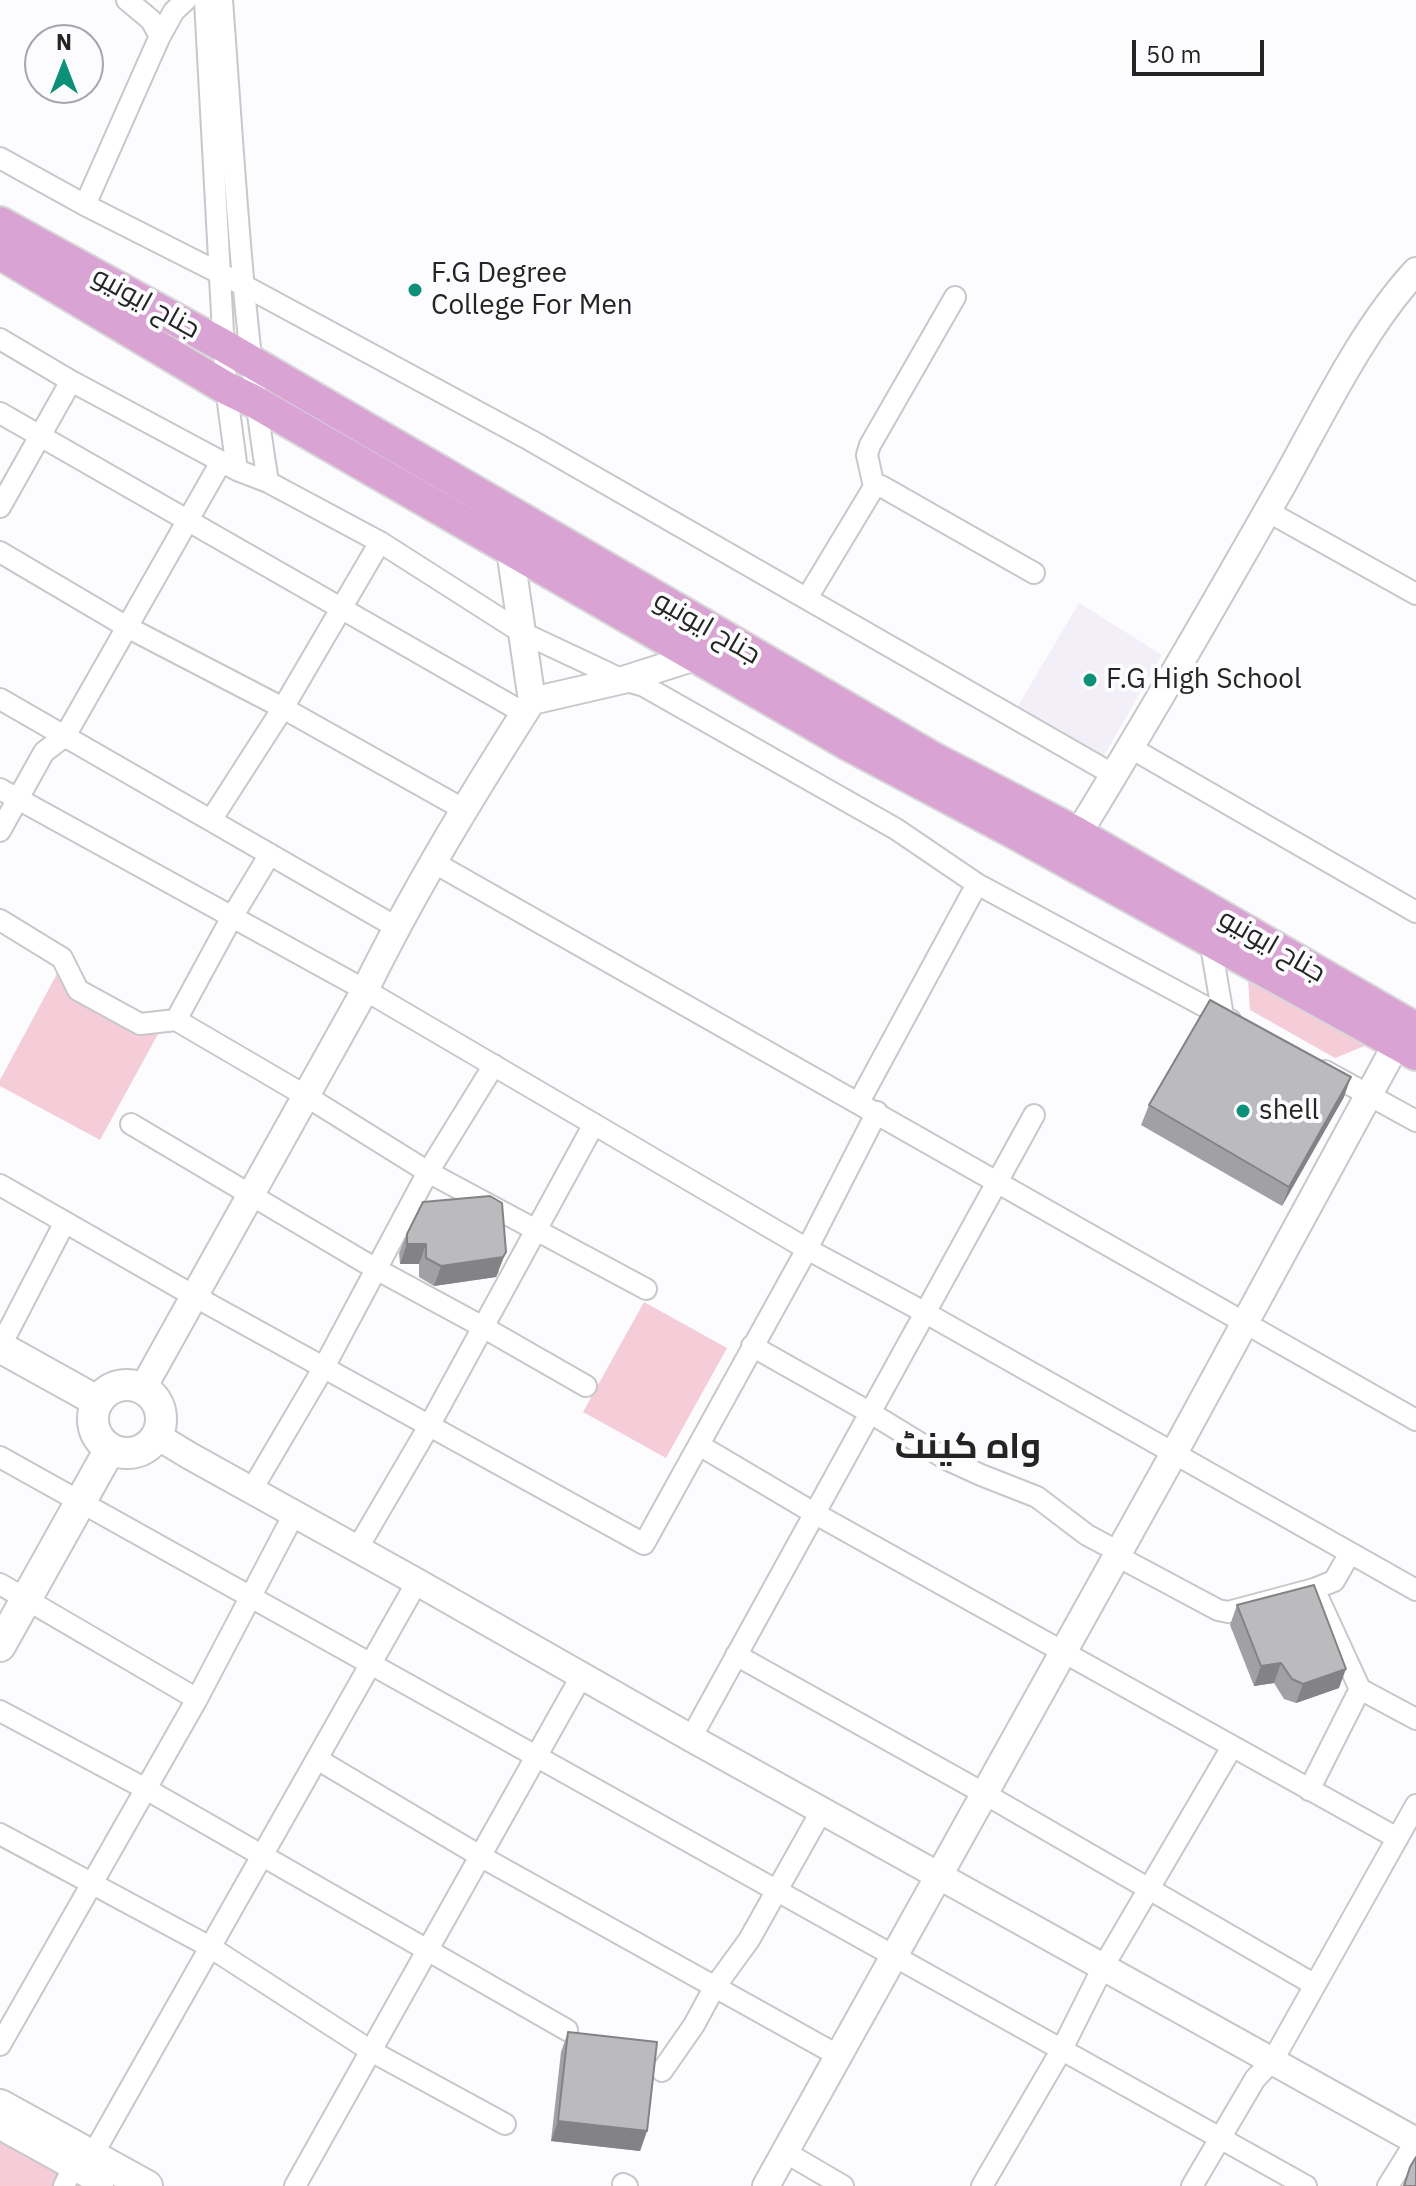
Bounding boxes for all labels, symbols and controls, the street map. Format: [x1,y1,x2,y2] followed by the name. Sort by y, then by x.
[24,24,104,104] north arrow
[1136,24,1268,74] scale bar
[56,27,72,56] text: N
[1146,38,1201,70] text: 50 m
[431,257,633,323] place label: F.G Degree College For Men
[86,260,206,346] street label: جناح ایونیو
[406,281,424,299] marker: F.G Degree College For Men
[648,584,766,672] street label: جناح ایونیو
[1106,663,1302,697] place label: F.G High School
[1081,671,1099,689] marker: F.G High School
[1213,902,1331,990] street label: جناح ایونیو
[1259,1094,1319,1128] place label: shell
[1234,1102,1252,1120] marker: shell
[895,1426,1041,1470] district label: واہ کینٹ

